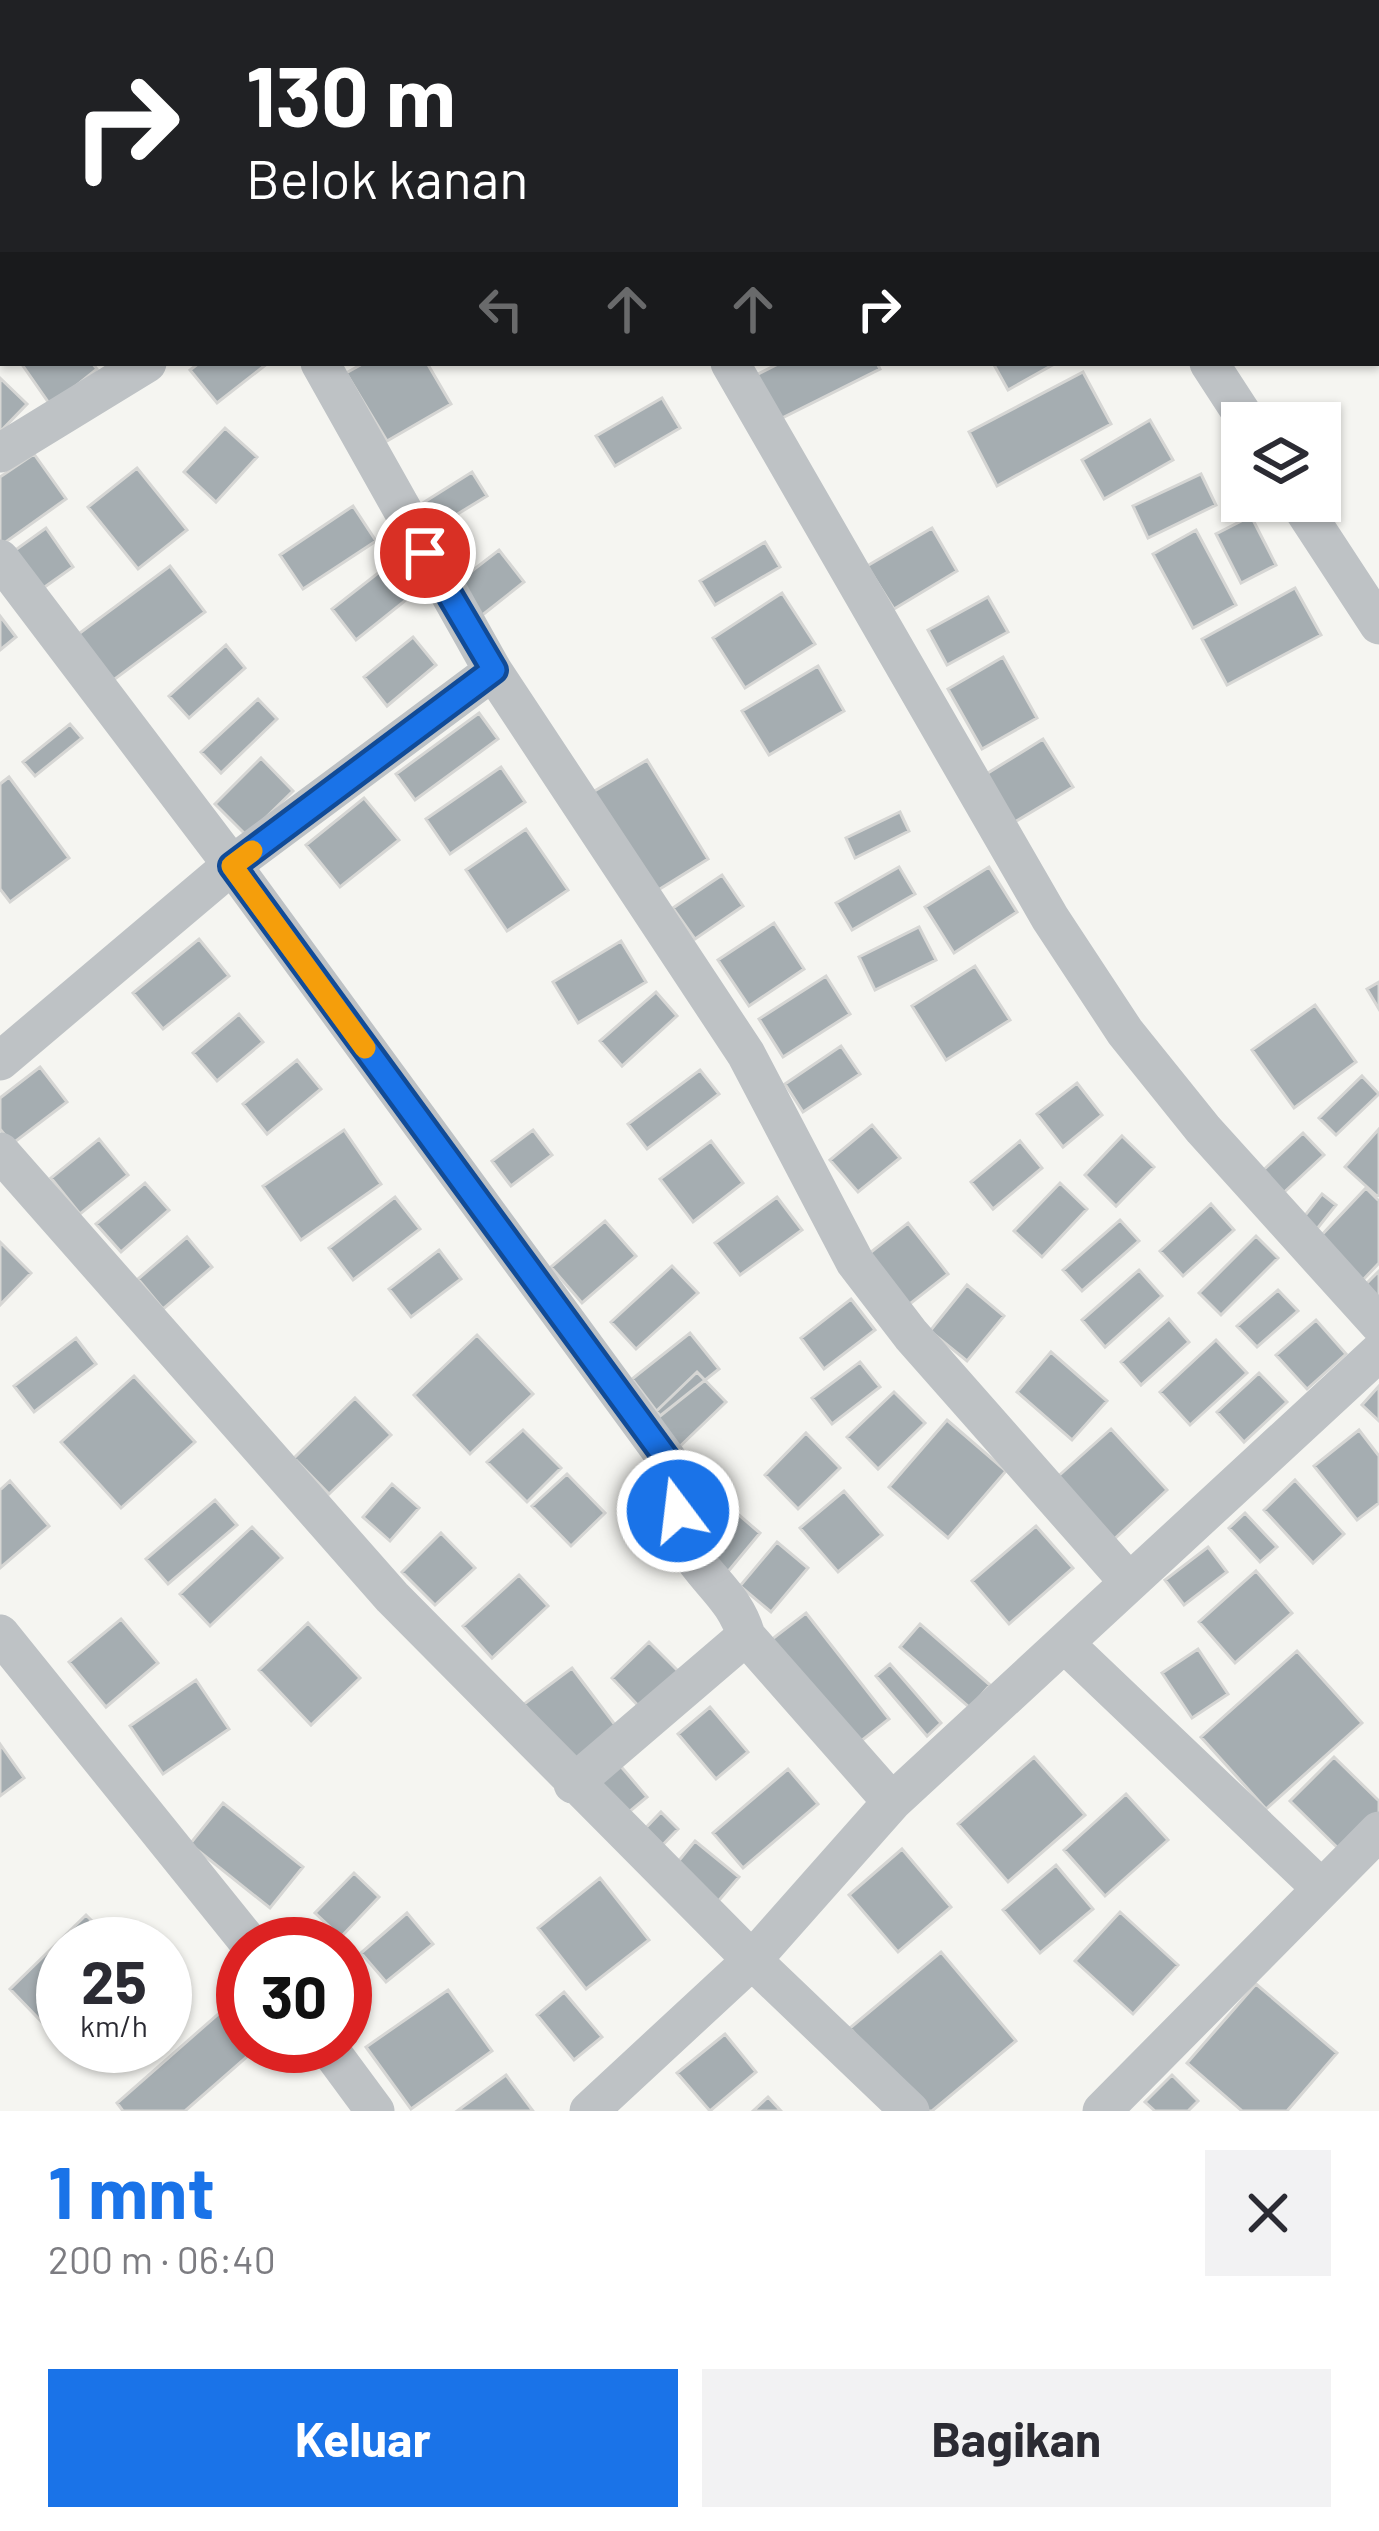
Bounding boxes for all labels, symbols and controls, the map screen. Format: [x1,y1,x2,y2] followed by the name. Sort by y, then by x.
[246,43,456,144] text: 130 m
[48,48,204,204] icon: right
[246,145,528,210] text: Belok kanan
[468,276,534,342] icon: left
[594,276,660,342] icon: ahead
[720,276,786,342] icon: ahead
[846,276,912,342] icon: right
[1221,402,1341,522] map controls
[1221,402,1341,522] button: layers
[374,502,476,604] pin
[392,520,458,586] icon: arrive
[615,1448,741,1574] position arrow
[216,1917,372,2073] speed limit sign: 30
[81,1944,147,2016] text: 25
[80,2007,148,2043] text: km/h
[48,2147,215,2233] text: 1 mnt
[1205,2150,1331,2276] button: close
[48,2235,276,2282] text: 200 m · 06:40
[48,2369,678,2507] button: Keluar
[702,2369,1331,2507] button: Bagikan

